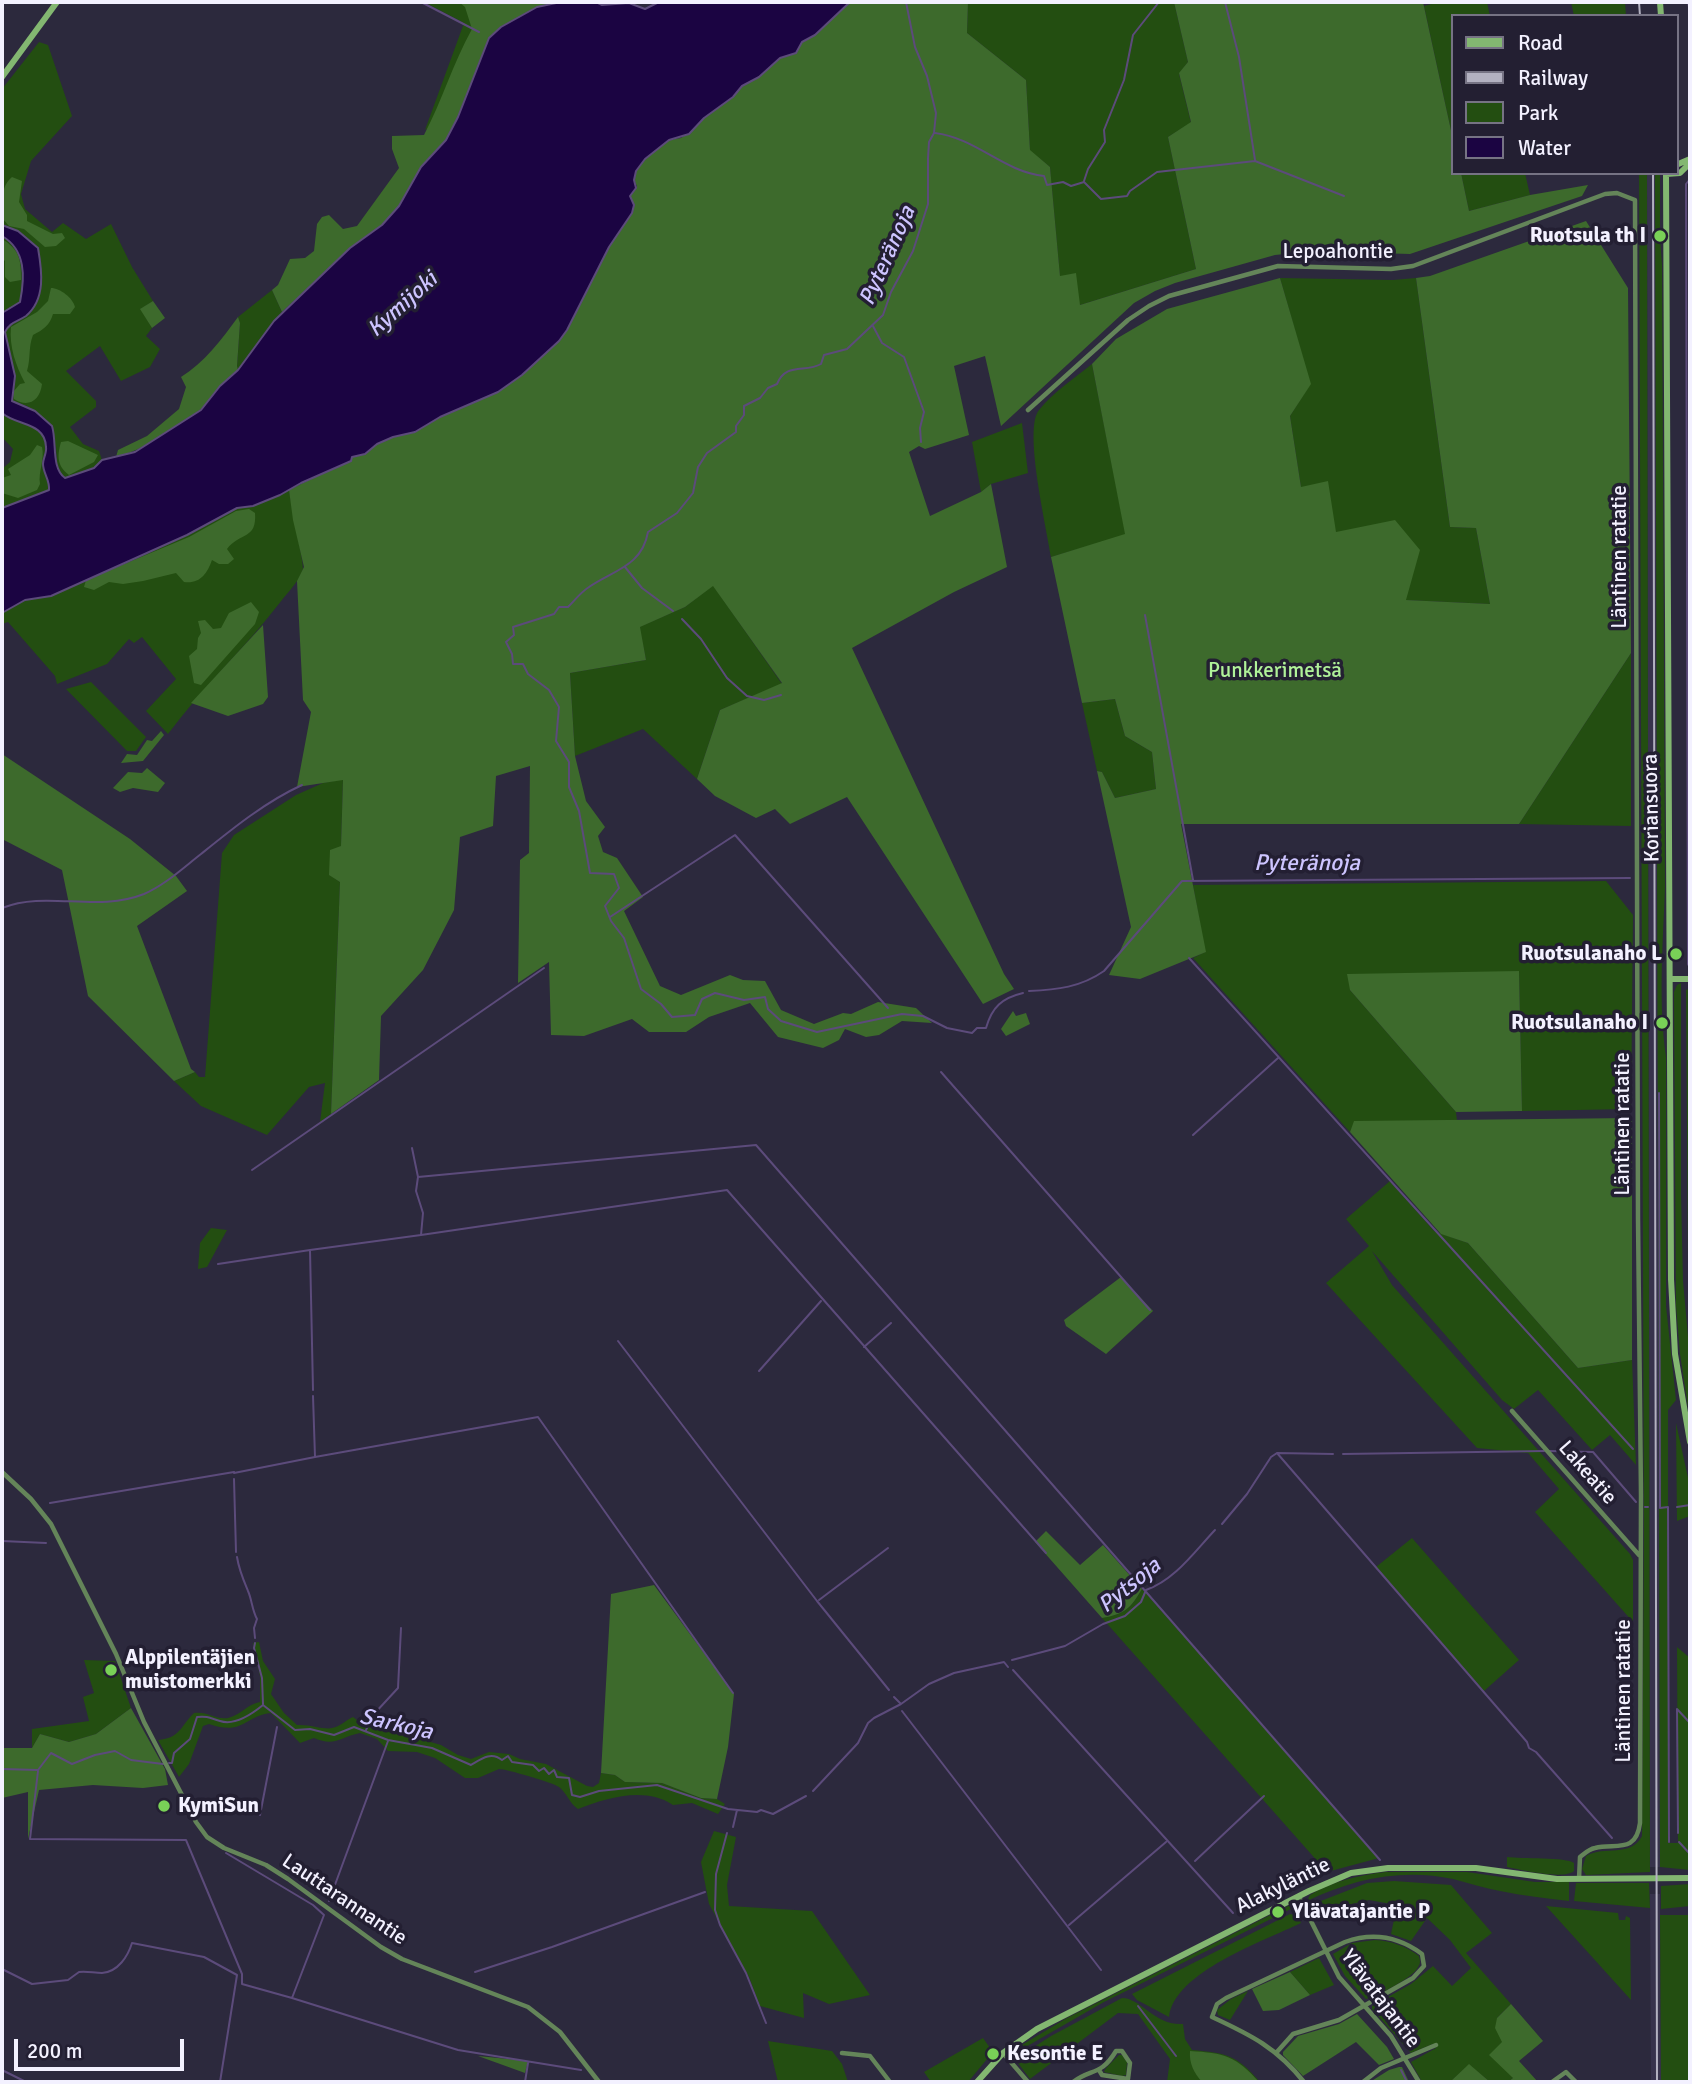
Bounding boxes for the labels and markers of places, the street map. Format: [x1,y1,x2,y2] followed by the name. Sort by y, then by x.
[1530,223,1646,249] place label: Ruotsula th I
[1652,228,1668,244] marker: Ruotsula th I
[1521,941,1662,967] place label: Ruotsulanaho L
[1668,946,1684,962] marker: Ruotsulanaho L
[1511,1010,1648,1036] place label: Ruotsulanaho I
[1654,1015,1670,1031] marker: Ruotsulanaho I
[125,1645,255,1695] place label: Alppilentäjien muistomerkki
[103,1662,119,1678] marker: Alppilentäjien muistomerkki
[178,1793,259,1819] place label: KymiSun
[156,1798,172,1814] marker: KymiSun
[1292,1899,1430,1925] place label: Ylävatajantie P
[1270,1904,1286,1920] marker: Ylävatajantie P
[1007,2041,1103,2067] place label: Kesontie E
[985,2046,1001,2062] marker: Kesontie E

